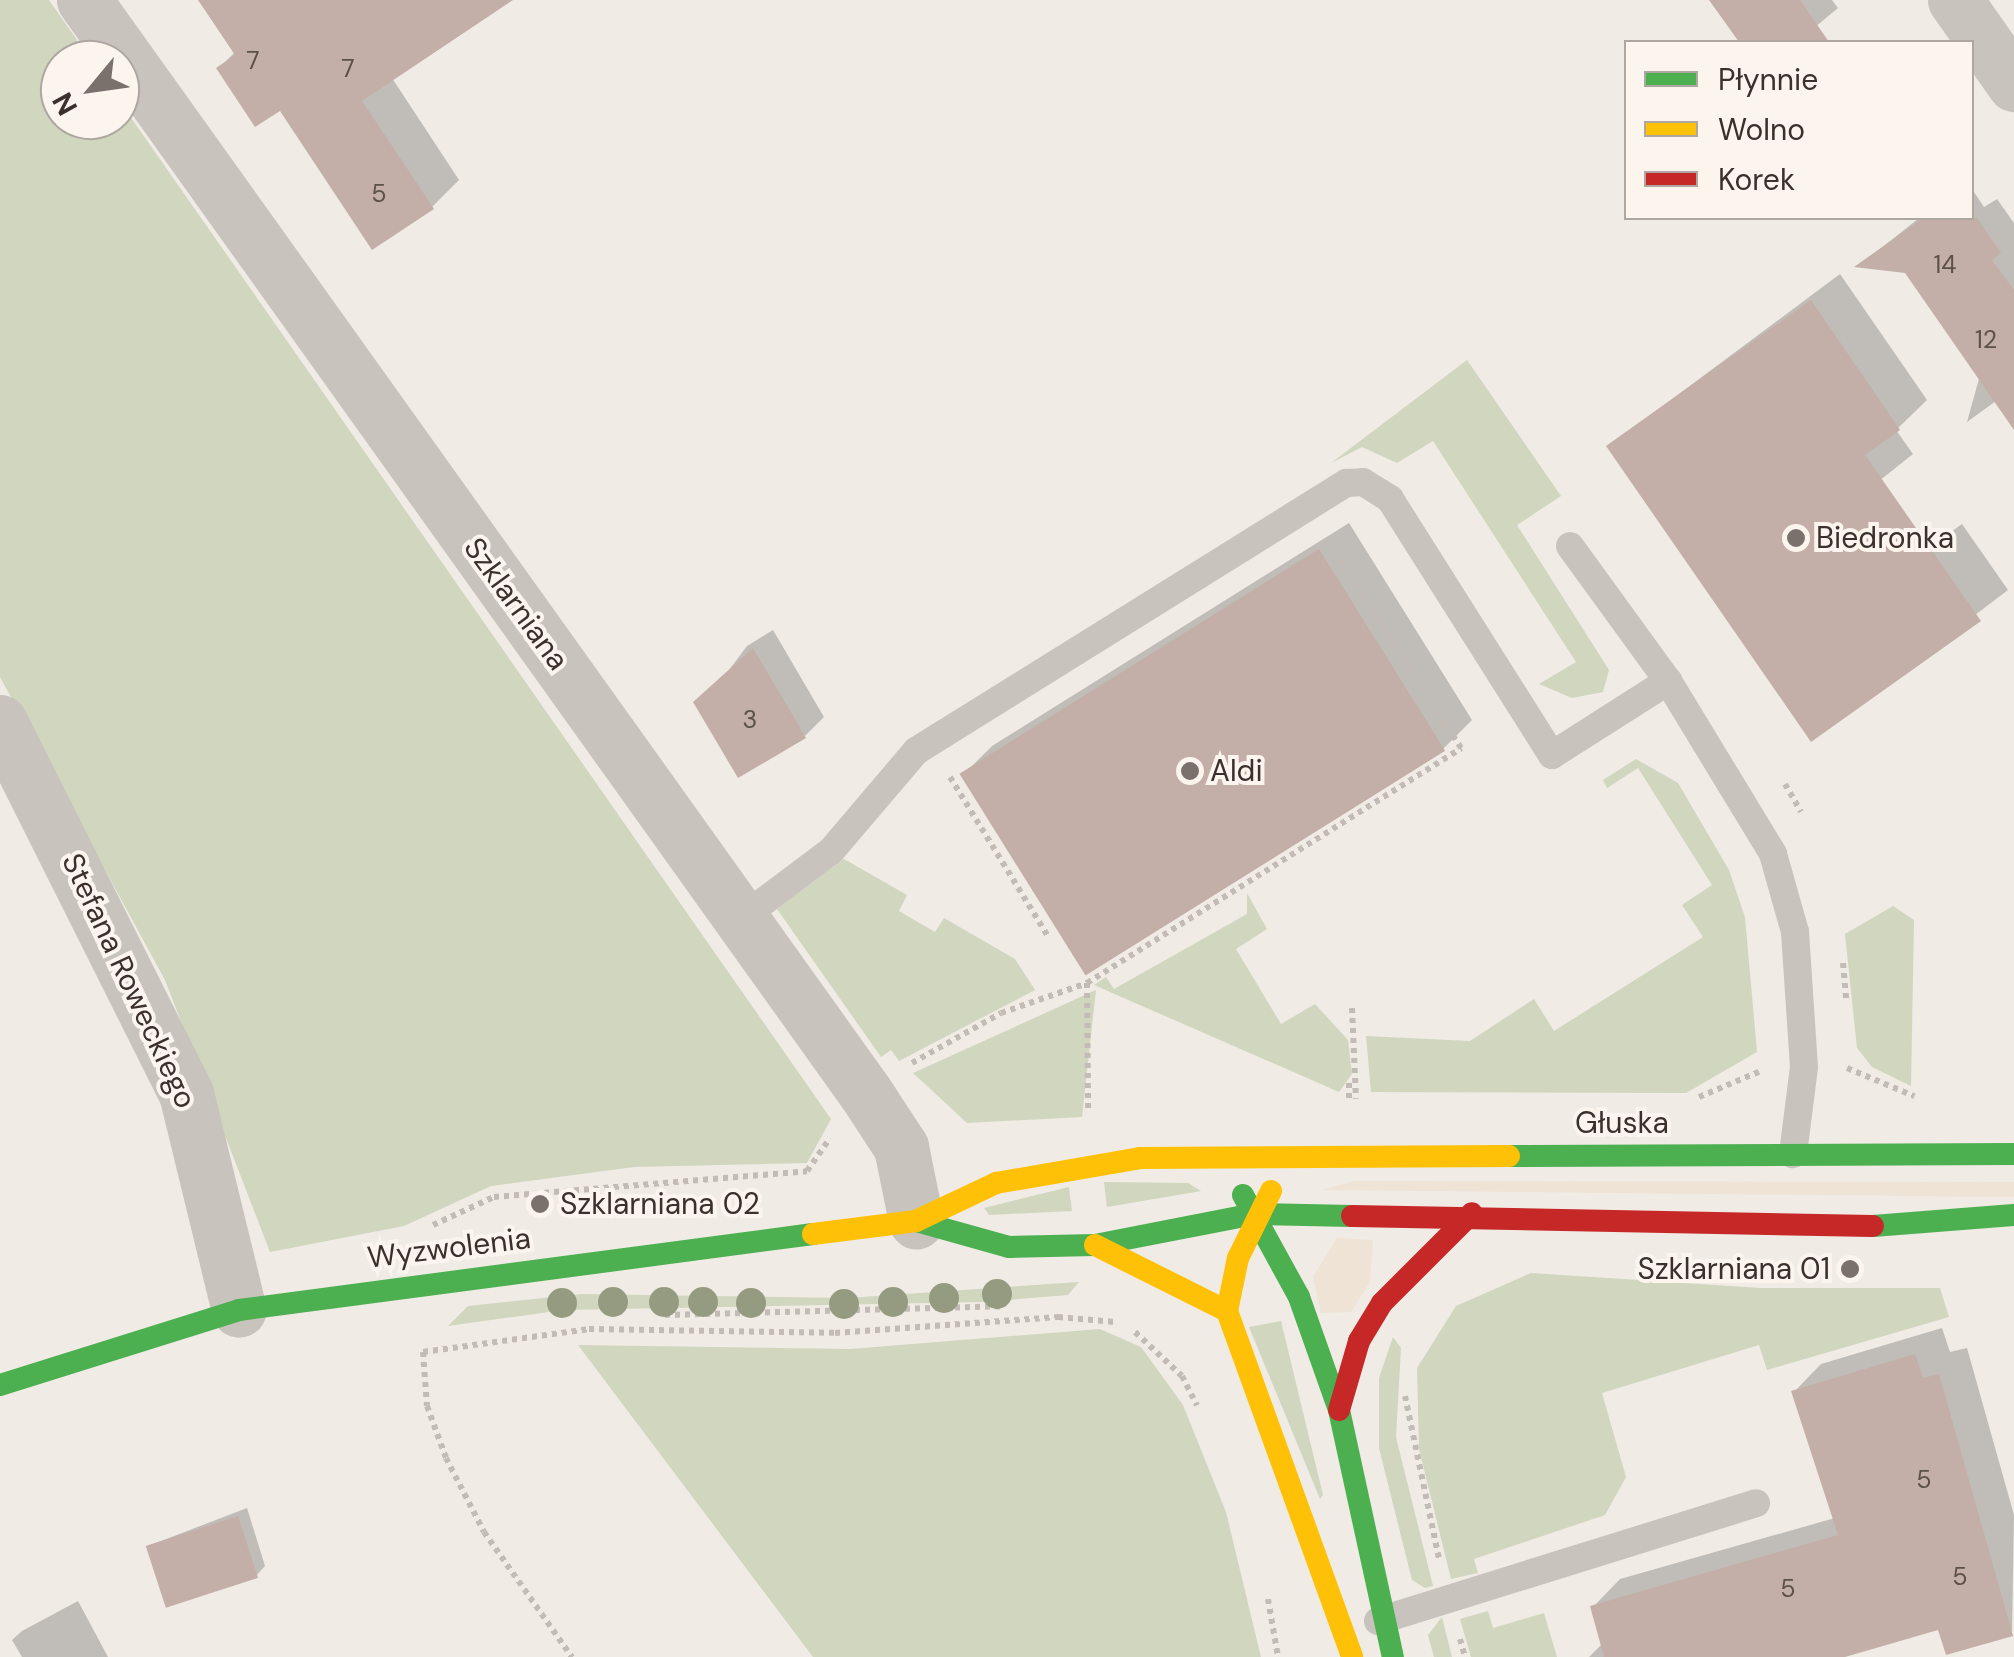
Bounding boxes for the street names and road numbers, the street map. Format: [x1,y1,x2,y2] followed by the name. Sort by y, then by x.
[456,531,576,677] street label: Szklarniana
[54,848,204,1114] street label: Stefana Roweckiego
[1575,1105,1669,1141] street label: Głuska
[365,1220,533,1276] street label: Wyzwolenia

